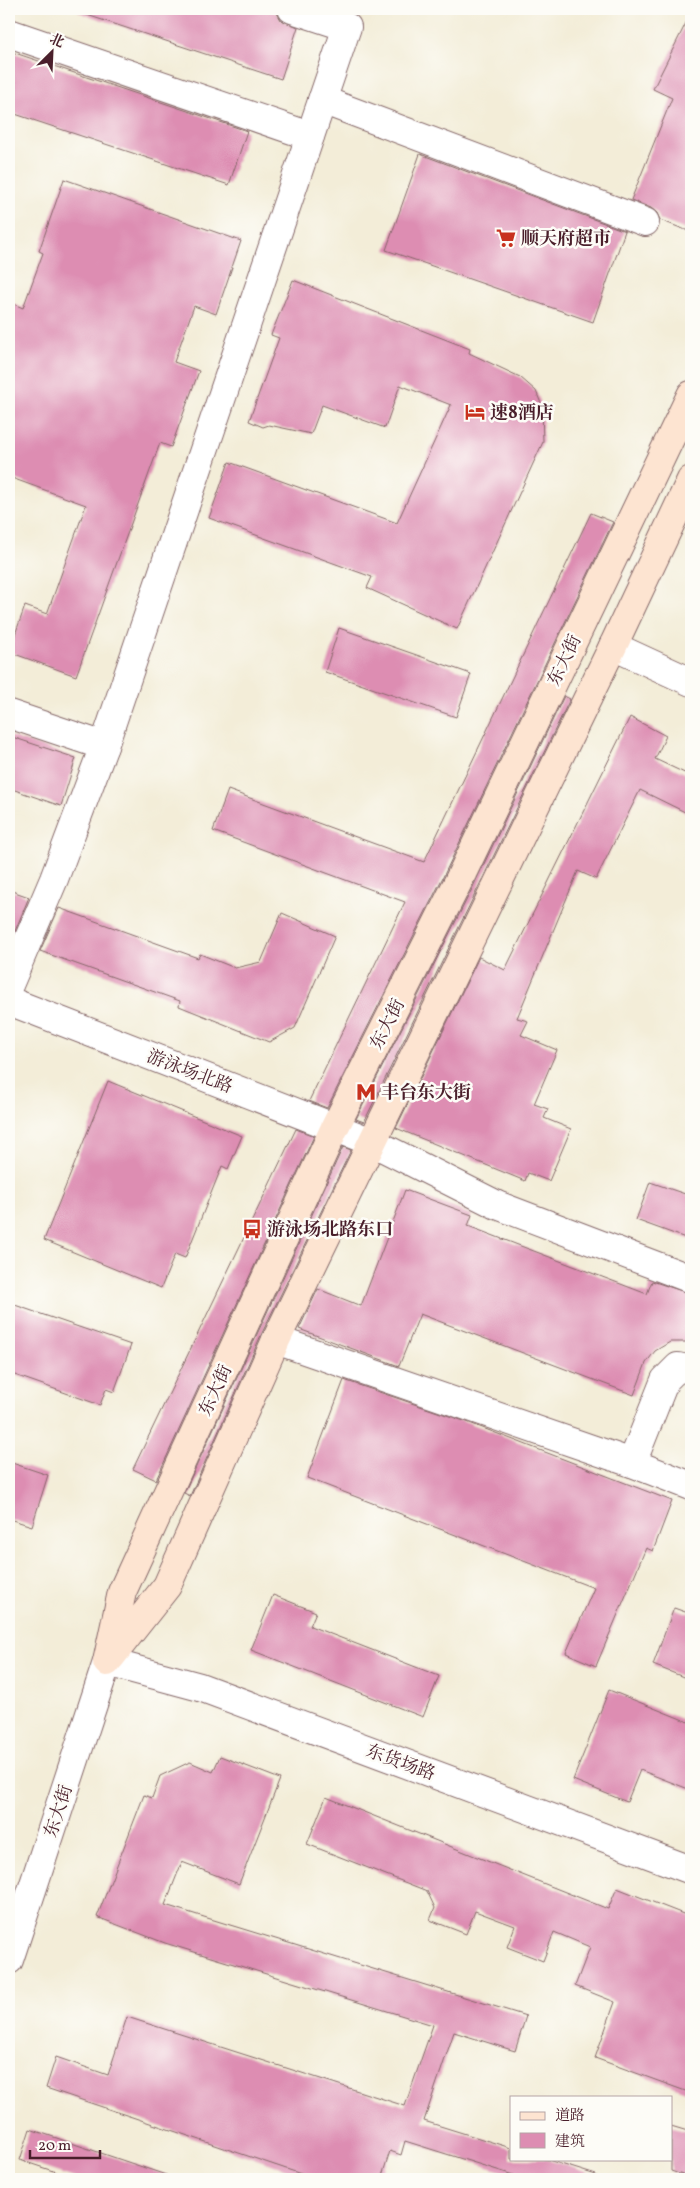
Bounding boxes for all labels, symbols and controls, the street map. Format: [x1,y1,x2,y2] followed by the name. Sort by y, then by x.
[28,28,78,78] north arrow
[46,30,67,53] text: 北
[495,227,517,249] supermarket icon: 顺天府超市
[521,227,611,252] place label: 顺天府超市
[464,401,486,423] hotel icon: 速8酒店
[490,401,554,426] place label: 速8酒店
[542,631,588,690] street label: 东大街
[365,995,412,1054] street label: 东大街
[143,1045,236,1100] street label: 游泳场北路
[355,1081,377,1103] metro station icon: 丰台东大街
[381,1081,471,1106] place label: 丰台东大街
[241,1218,263,1240] bus stop icon: 游泳场北路东口
[267,1218,393,1243] place label: 游泳场北路东口
[194,1361,239,1420] street label: 东大街
[362,1739,439,1787] street label: 东货场路
[39,1782,80,1841] street label: 东大街
[510,2096,672,2160] legend
[555,2106,585,2127] text: 道路
[30,2128,100,2160] scale bar
[555,2132,585,2153] text: 建筑
[38,2136,71,2157] text: 20 m

